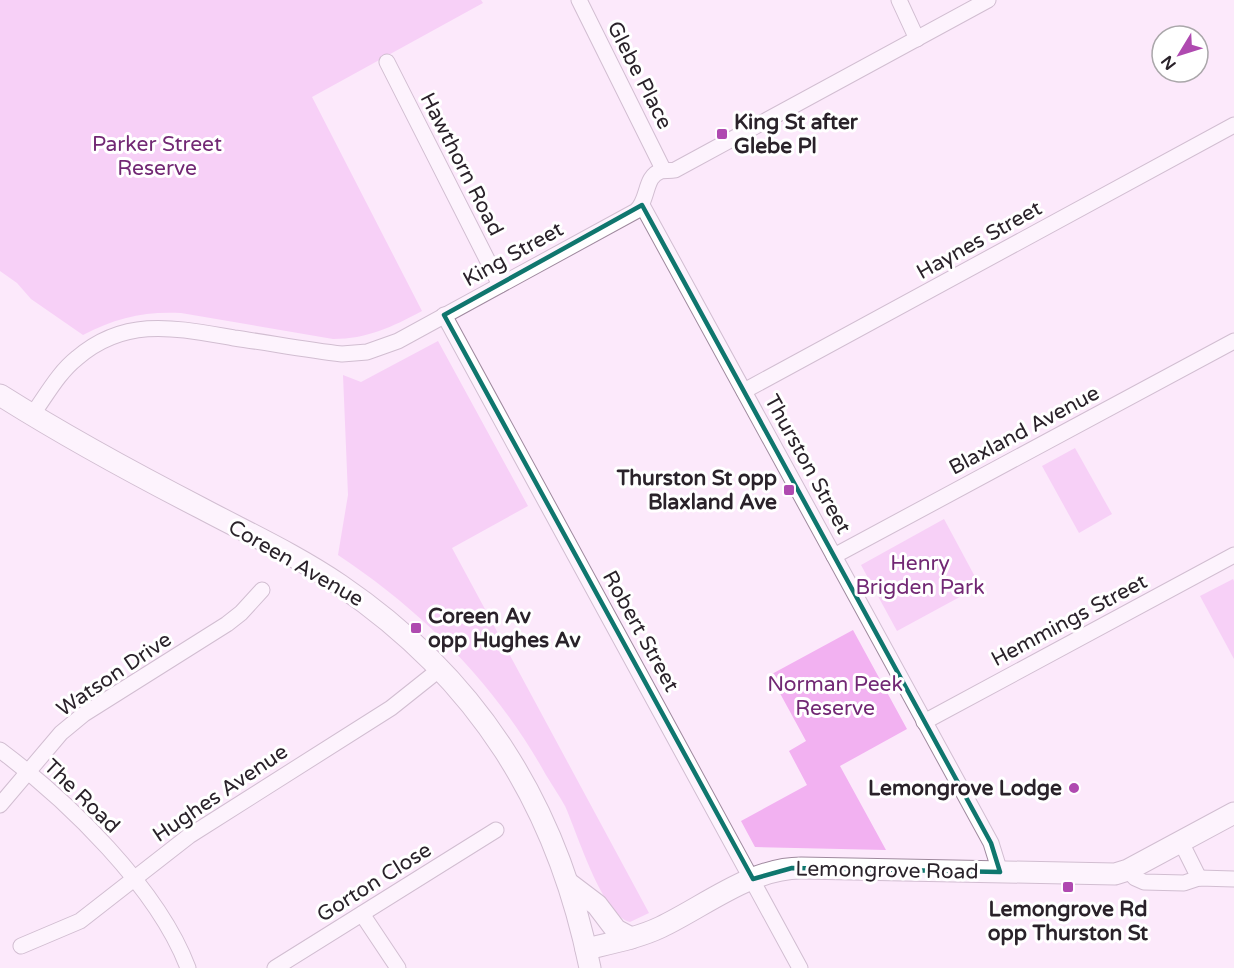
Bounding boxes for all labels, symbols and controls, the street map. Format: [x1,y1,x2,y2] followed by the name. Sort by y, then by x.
[602,17,677,133] street label: Glebe Place
[1150,24,1210,84] north arrow
[1157,51,1181,74] text: N
[415,89,508,240] street label: Hawthorn Road
[734,110,859,159] place label: King St after Glebe Pl
[715,127,729,141] marker: King St after Glebe Pl
[92,132,222,181] park label: Parker Street Reserve
[912,196,1046,285] street label: Haynes Street
[459,217,568,292] street label: King Street
[945,380,1104,481] street label: Blaxland Avenue
[759,390,856,538] street label: Thurston Street
[616,466,777,515] place label: Thurston St opp Blaxland Ave
[782,483,796,497] marker: Thurston St opp Blaxland Ave
[224,515,368,612] street label: Coreen Avenue
[855,551,985,600] park label: Henry Brigden Park
[597,566,684,696] street label: Robert Street
[987,569,1151,672] street label: Hemmings Street
[428,604,581,653] place label: Coreen Av opp Hughes Av
[409,621,423,635] marker: Coreen Av opp Hughes Av
[52,627,176,722] street label: Watson Drive
[767,672,903,721] park label: Norman Peek Reserve
[148,739,292,848] street label: Hughes Avenue
[39,754,125,839] street label: The Road
[868,776,1062,801] place label: Lemongrove Lodge
[1067,781,1081,795] marker: Lemongrove Lodge
[312,837,436,928] street label: Gorton Close
[795,856,979,885] street label: Lemongrove Road
[1061,880,1075,894] marker: Lemongrove Rd opp Thurston St
[988,897,1148,946] place label: Lemongrove Rd opp Thurston St

